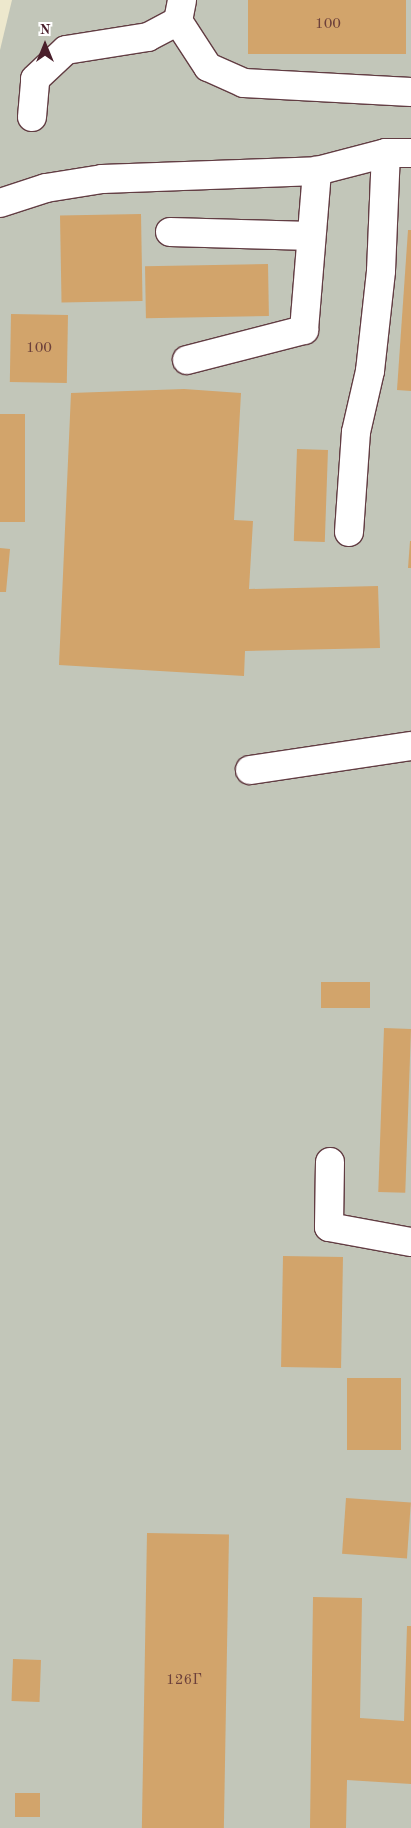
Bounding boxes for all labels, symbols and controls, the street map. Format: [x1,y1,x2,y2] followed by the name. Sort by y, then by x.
[315,16,341,34] house number: 100
[20,20,70,70] north arrow
[40,23,50,37] text: N
[26,340,52,358] house number: 100
[166,1672,202,1690] house number: 126Г

